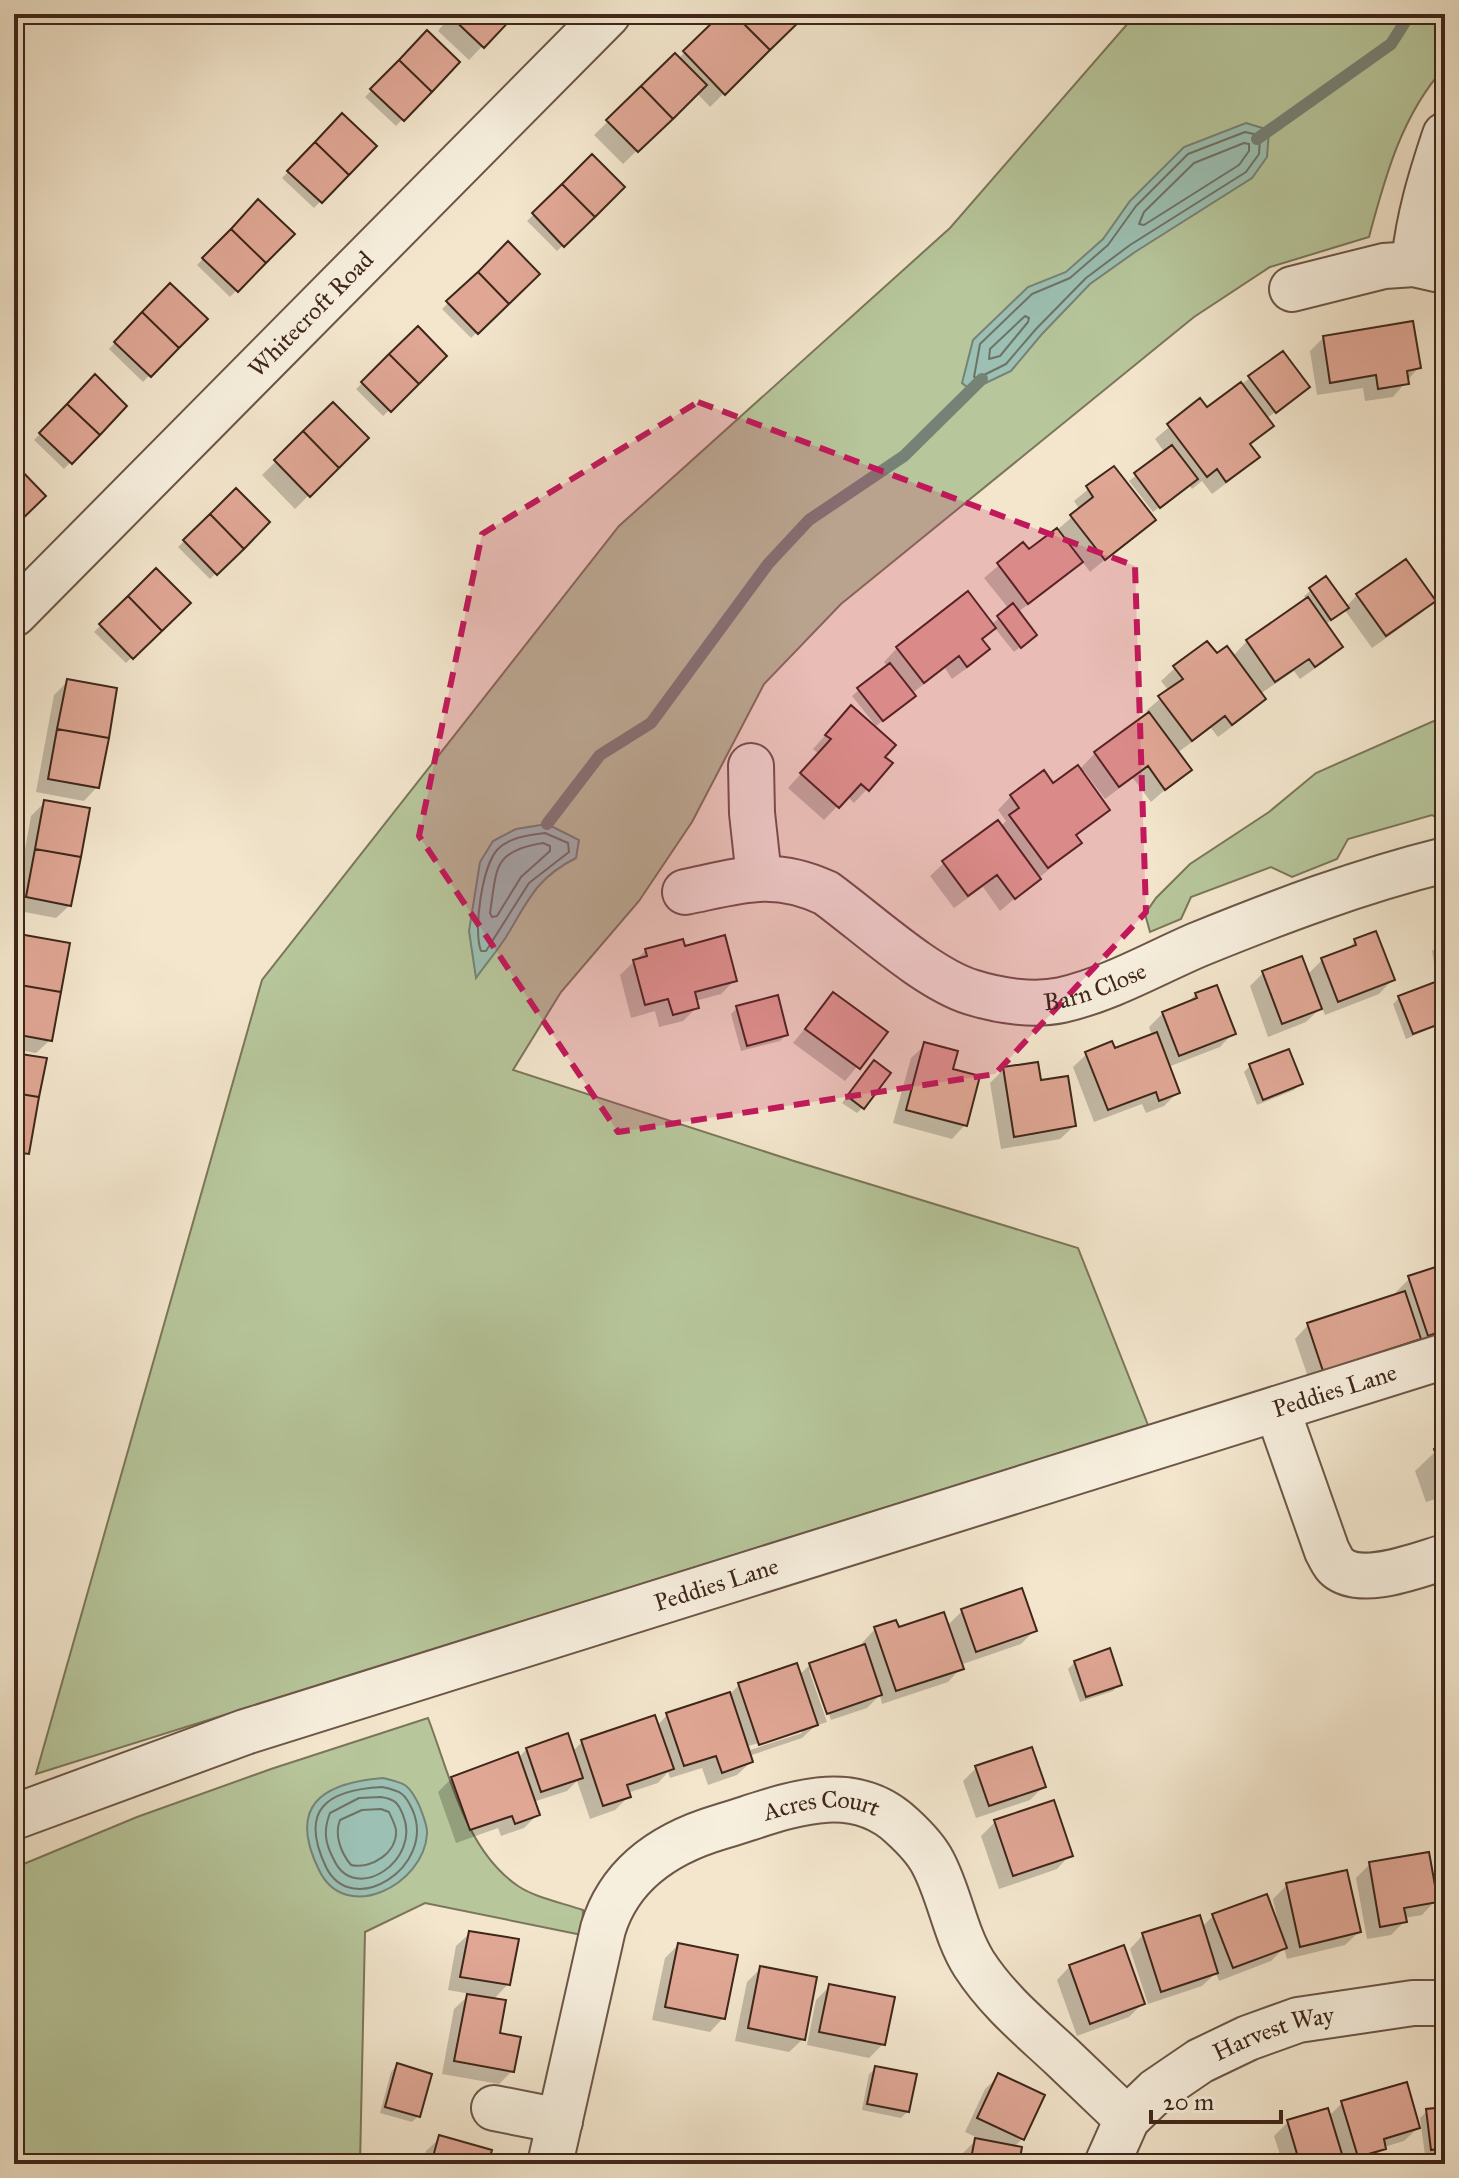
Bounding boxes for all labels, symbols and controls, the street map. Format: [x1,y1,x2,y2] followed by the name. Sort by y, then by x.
[242,245,380,383] street label: Whitecroft Road
[1042,956,1151,1018] street label: Barn Close
[1269,1357,1400,1424] street label: Peddies Lane
[650,1551,782,1618] street label: Peddies Lane
[759,1784,885,1828] street label: Acres Court
[1208,2000,1337,2068] street label: Harvest Way
[1151,2074,1281,2124] scale bar
[1163,2087,1214,2117] text: 20 m

